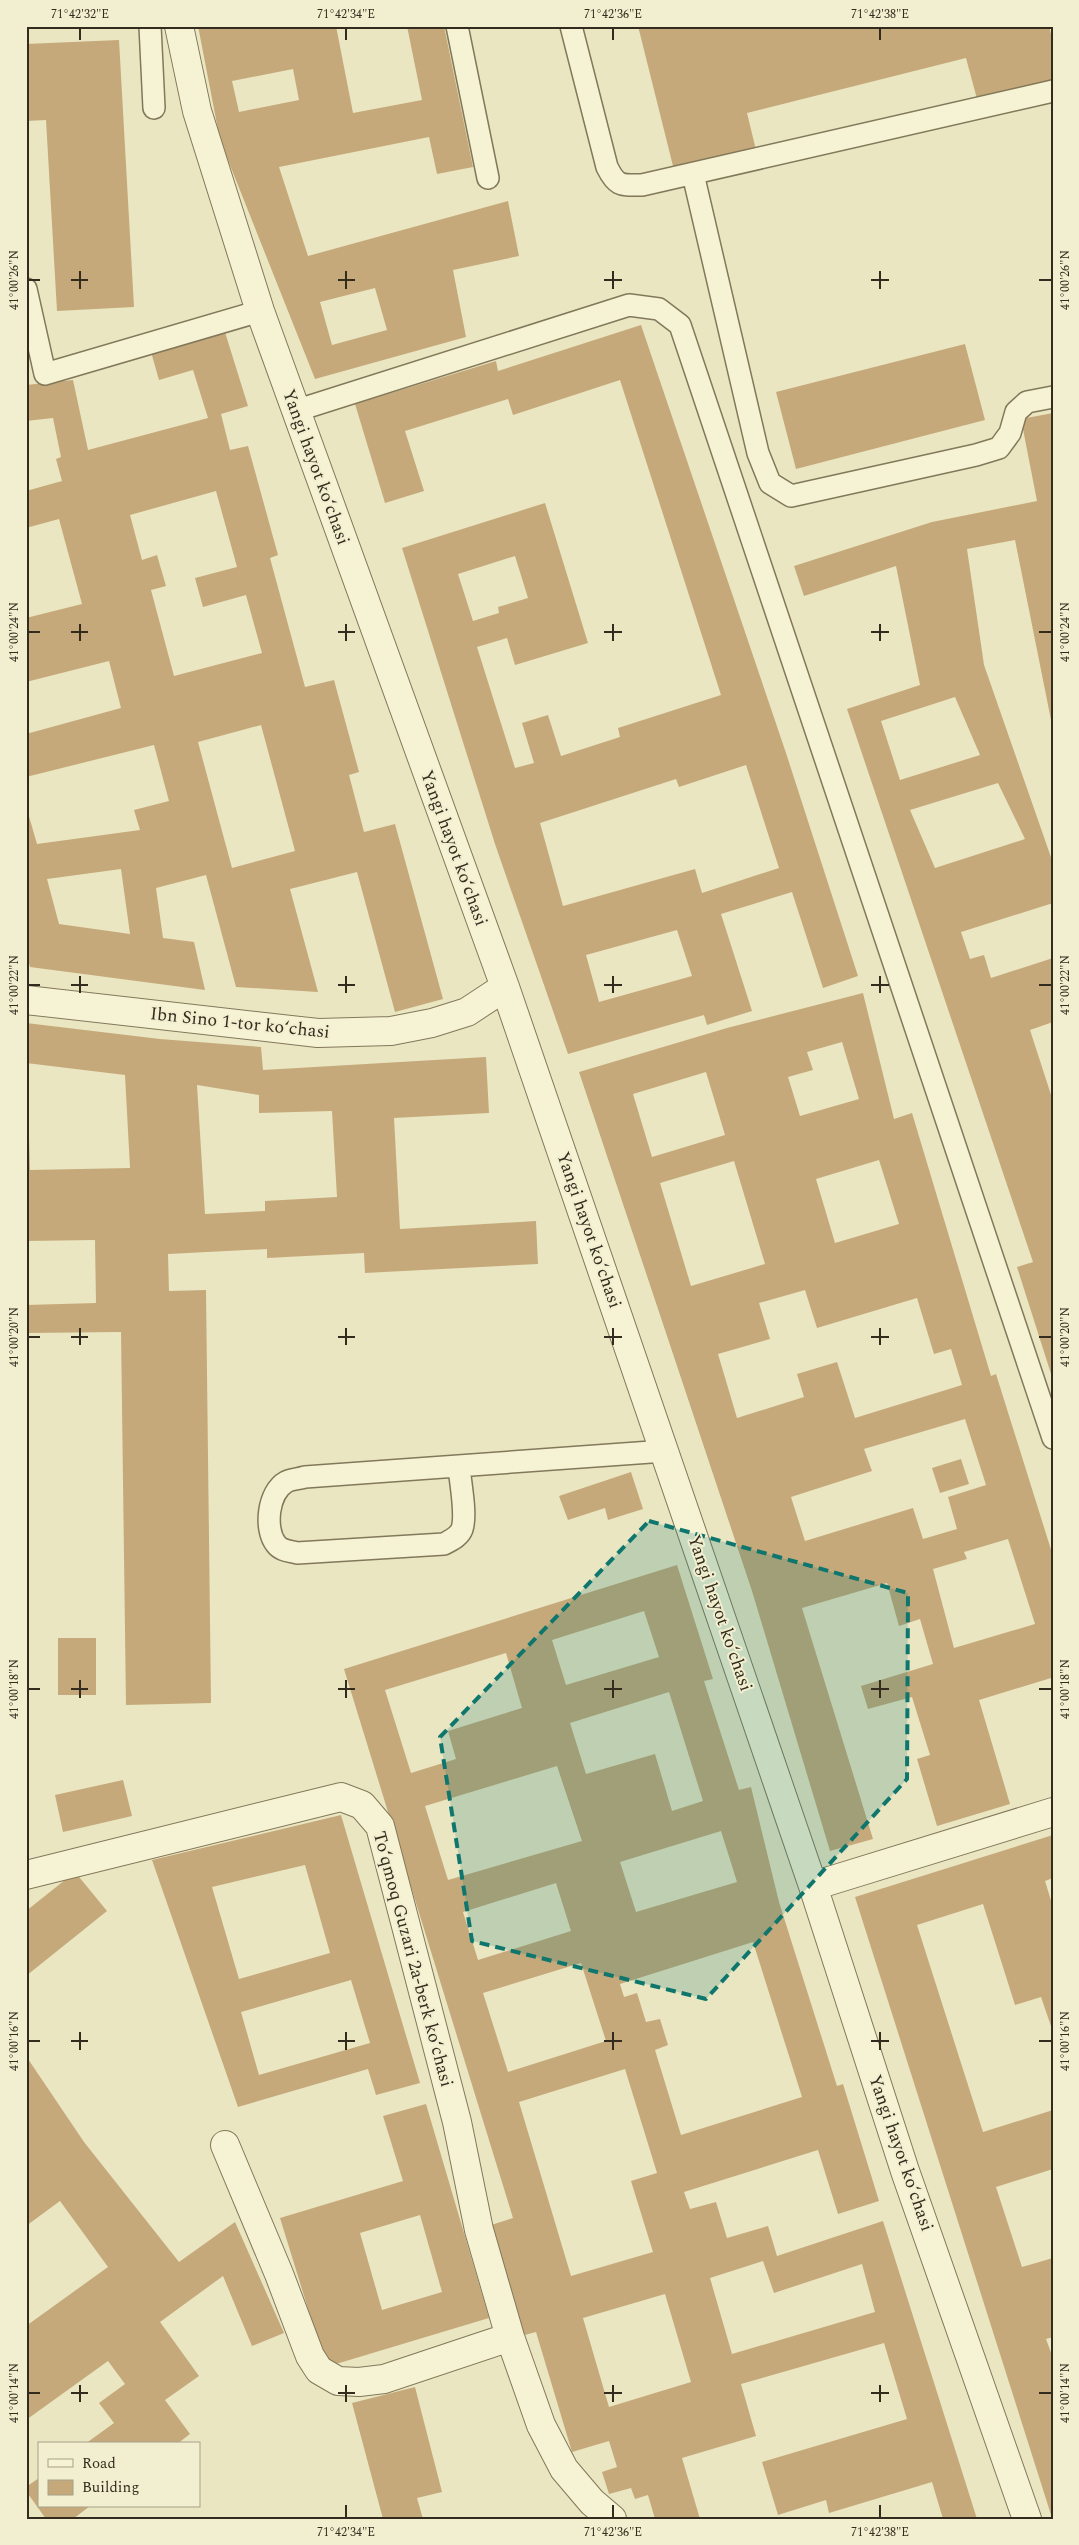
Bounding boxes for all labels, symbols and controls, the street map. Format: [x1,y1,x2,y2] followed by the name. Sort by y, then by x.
[51,5,109,24] text: 71°42'32"E
[317,5,375,24] text: 71°42'34"E
[584,5,642,24] text: 71°42'36"E
[851,5,909,24] text: 71°42'38"E
[5,250,24,310] text: 41°00'26"N
[1056,250,1075,310] text: 41°00'26"N
[275,385,357,549] street label: Yangi hayot koʻchasi
[5,602,24,662] text: 41°00'24"N
[1056,602,1075,662] text: 41°00'24"N
[413,766,495,930] street label: Yangi hayot koʻchasi
[5,955,24,1015] text: 41°00'22"N
[1056,955,1075,1015] text: 41°00'22"N
[149,1000,331,1046] street label: Ibn Sino 1-tor koʻchasi
[549,1148,629,1312] street label: Yangi hayot koʻchasi
[5,1307,24,1367] text: 41°00'20"N
[1056,1307,1075,1367] text: 41°00'20"N
[680,1531,760,1695] street label: Yangi hayot koʻchasi
[5,1659,24,1719] text: 41°00'18"N
[1056,1659,1075,1719] text: 41°00'18"N
[366,1828,460,2090] street label: Toʻqmoq Guzari 2a-berk koʻchasi
[5,2011,24,2071] text: 41°00'16"N
[1056,2011,1075,2071] text: 41°00'16"N
[861,2071,941,2235] street label: Yangi hayot koʻchasi
[5,2363,24,2423] text: 41°00'14"N
[1056,2363,1075,2423] text: 41°00'14"N
[38,2442,200,2508] legend
[82,2452,116,2475] text: Road
[82,2476,139,2499] text: Building
[317,2523,375,2542] text: 71°42'34"E
[584,2523,642,2542] text: 71°42'36"E
[851,2523,909,2542] text: 71°42'38"E

